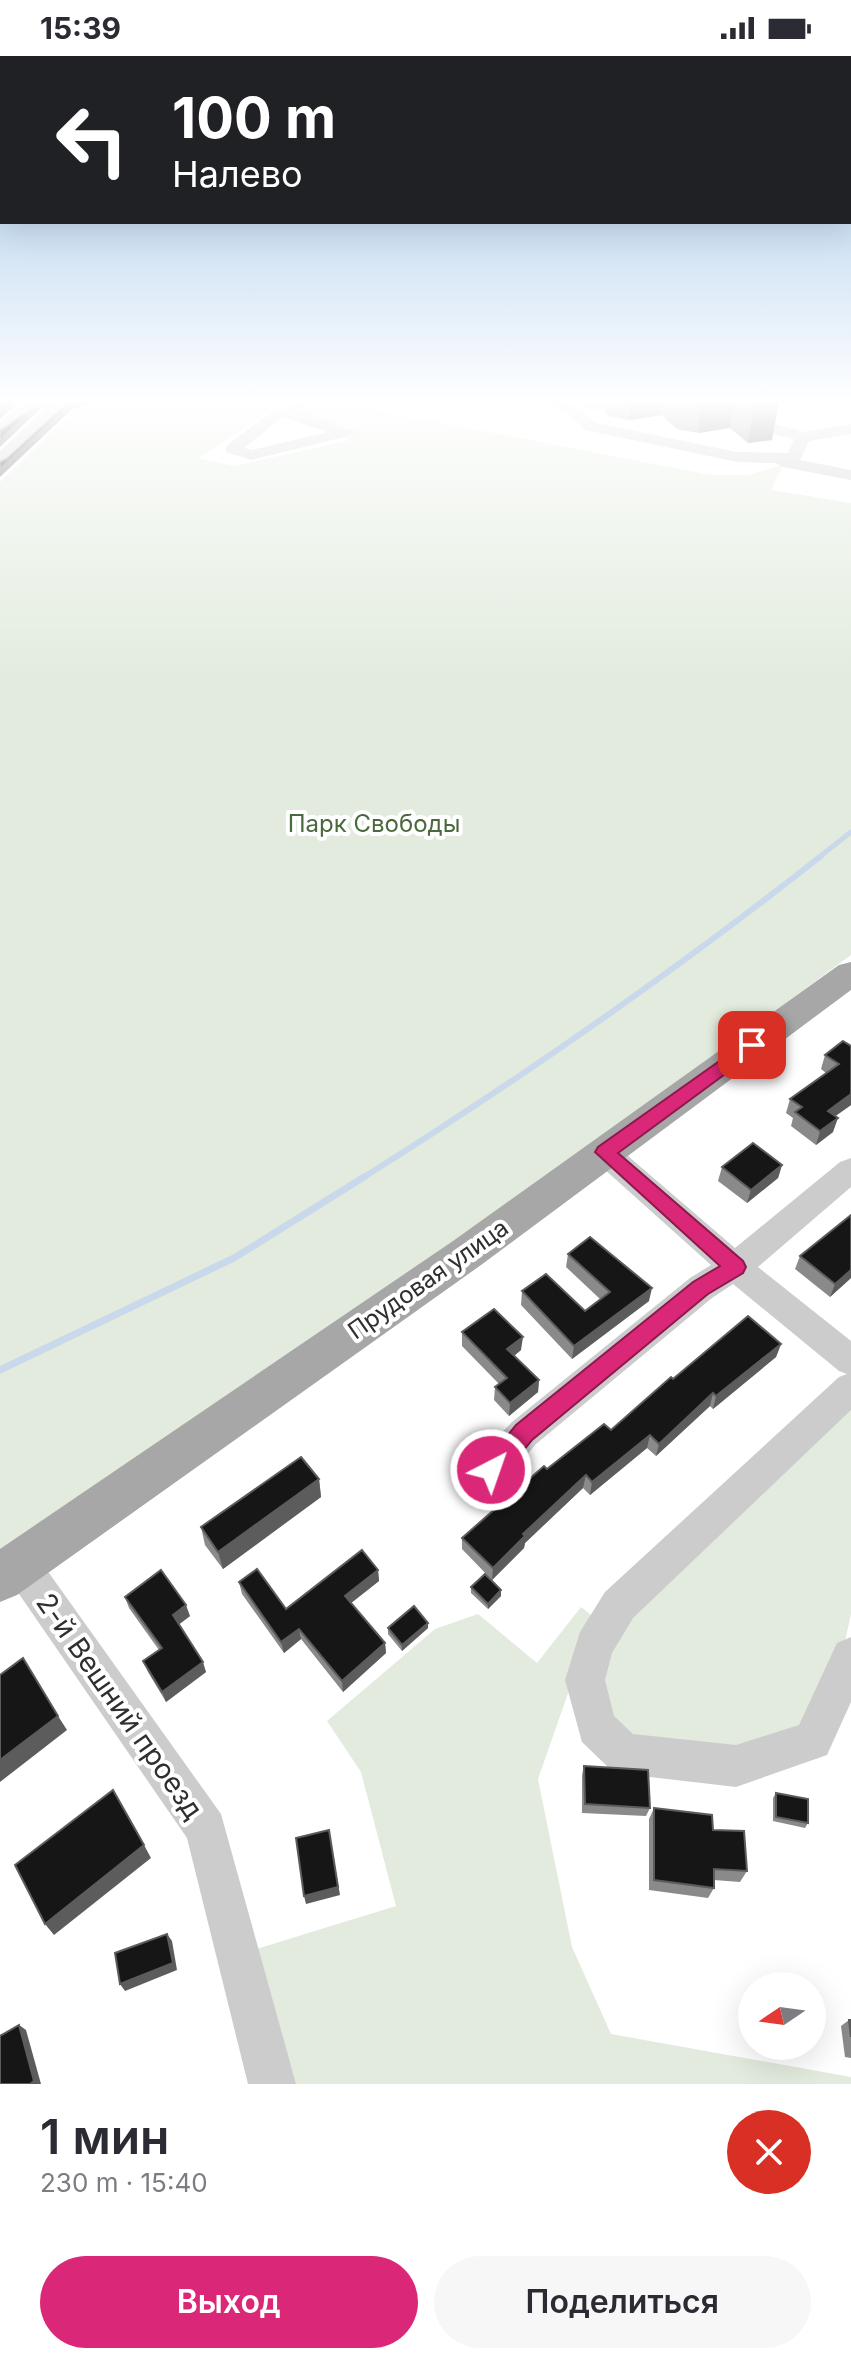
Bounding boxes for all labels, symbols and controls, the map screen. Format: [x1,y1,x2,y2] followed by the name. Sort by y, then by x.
[40,10,121,46] text: 15:39
[172,84,336,152] text: 100 m
[40,88,144,192] icon: left
[172,152,303,196] text: Налево
[288,809,460,838] park label: Парк Свободы
[718,1011,786,1079] pin
[730,1023,774,1067] icon: arrive
[342,1213,514,1345] street label: Прудовая улица
[449,1428,533,1512] position arrow
[29,1587,211,1825] street label: 2-й Вешний проезд
[738,1972,826,2060] north arrow
[738,1972,826,2060] map controls
[40,2107,169,2166] text: 1 мин
[727,2110,811,2194] button: close
[40,2167,208,2198] text: 230 m · 15:40
[40,2256,418,2348] button: Выход
[434,2256,811,2348] button: Поделиться

